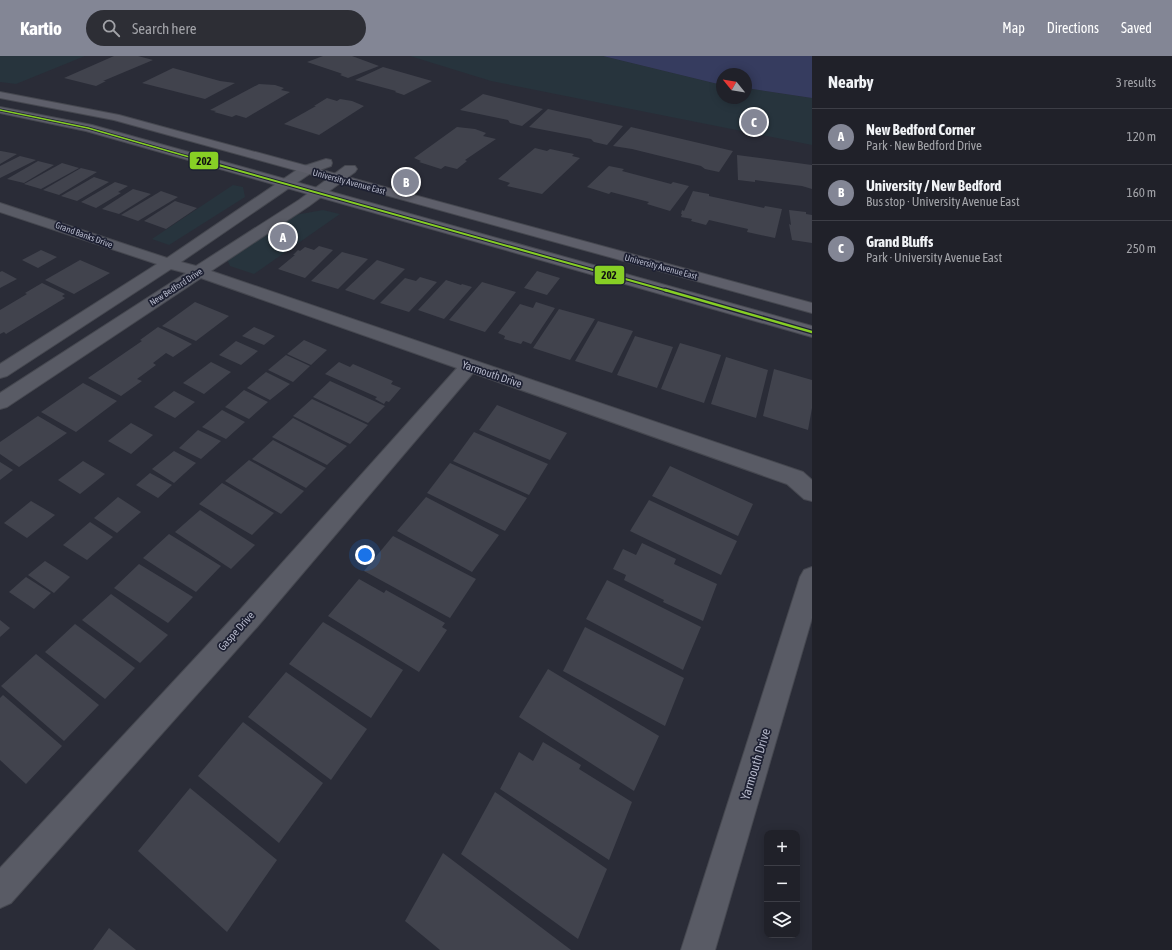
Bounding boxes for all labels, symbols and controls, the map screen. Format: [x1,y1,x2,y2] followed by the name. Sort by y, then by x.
[86,10,366,46] search box
[20,17,62,39] text: Kartio
[100,17,122,39] icon: search
[132,20,197,37] text: Search here
[1002,20,1025,36] text: Map
[1047,20,1099,36] text: Directions
[1121,20,1152,36] text: Saved
[716,68,752,104] north arrow
[828,72,874,92] text: Nearby
[1116,75,1156,90] text: 3 results
[741,107,767,137] pin: C
[866,121,975,138] text: New Bedford Corner
[838,129,844,144] text: A
[1127,129,1156,144] text: 120 m
[866,138,982,153] text: Park · New Bedford Drive
[189,151,219,170] line badge: 202
[196,155,212,167] text: 202
[312,167,387,197] street label: University Avenue East
[393,167,419,197] pin: B
[866,177,1001,194] text: University / New Bedford
[838,185,844,200] text: B
[1127,185,1156,200] text: 160 m
[866,194,1020,209] text: Bus stop · University Avenue East
[54,220,114,250] street label: Grand Banks Drive
[270,222,296,252] pin: A
[866,233,933,250] text: Grand Bluffs
[838,241,844,256] text: C
[1127,241,1156,256] text: 250 m
[866,250,1002,265] text: Park · University Avenue East
[624,252,699,282] street label: University Avenue East
[594,265,625,285] line badge: 202
[148,266,204,308] street label: New Bedford Drive
[601,269,617,281] text: 202
[461,358,523,390] street label: Yarmouth Drive
[355,545,375,565] your location
[216,609,256,653] street label: Gaspe Drive
[738,727,773,802] street label: Yarmouth Drive
[764,830,800,938] map controls
[764,830,800,866] button: +
[764,866,800,902] button: −
[764,902,800,938] button: layers

